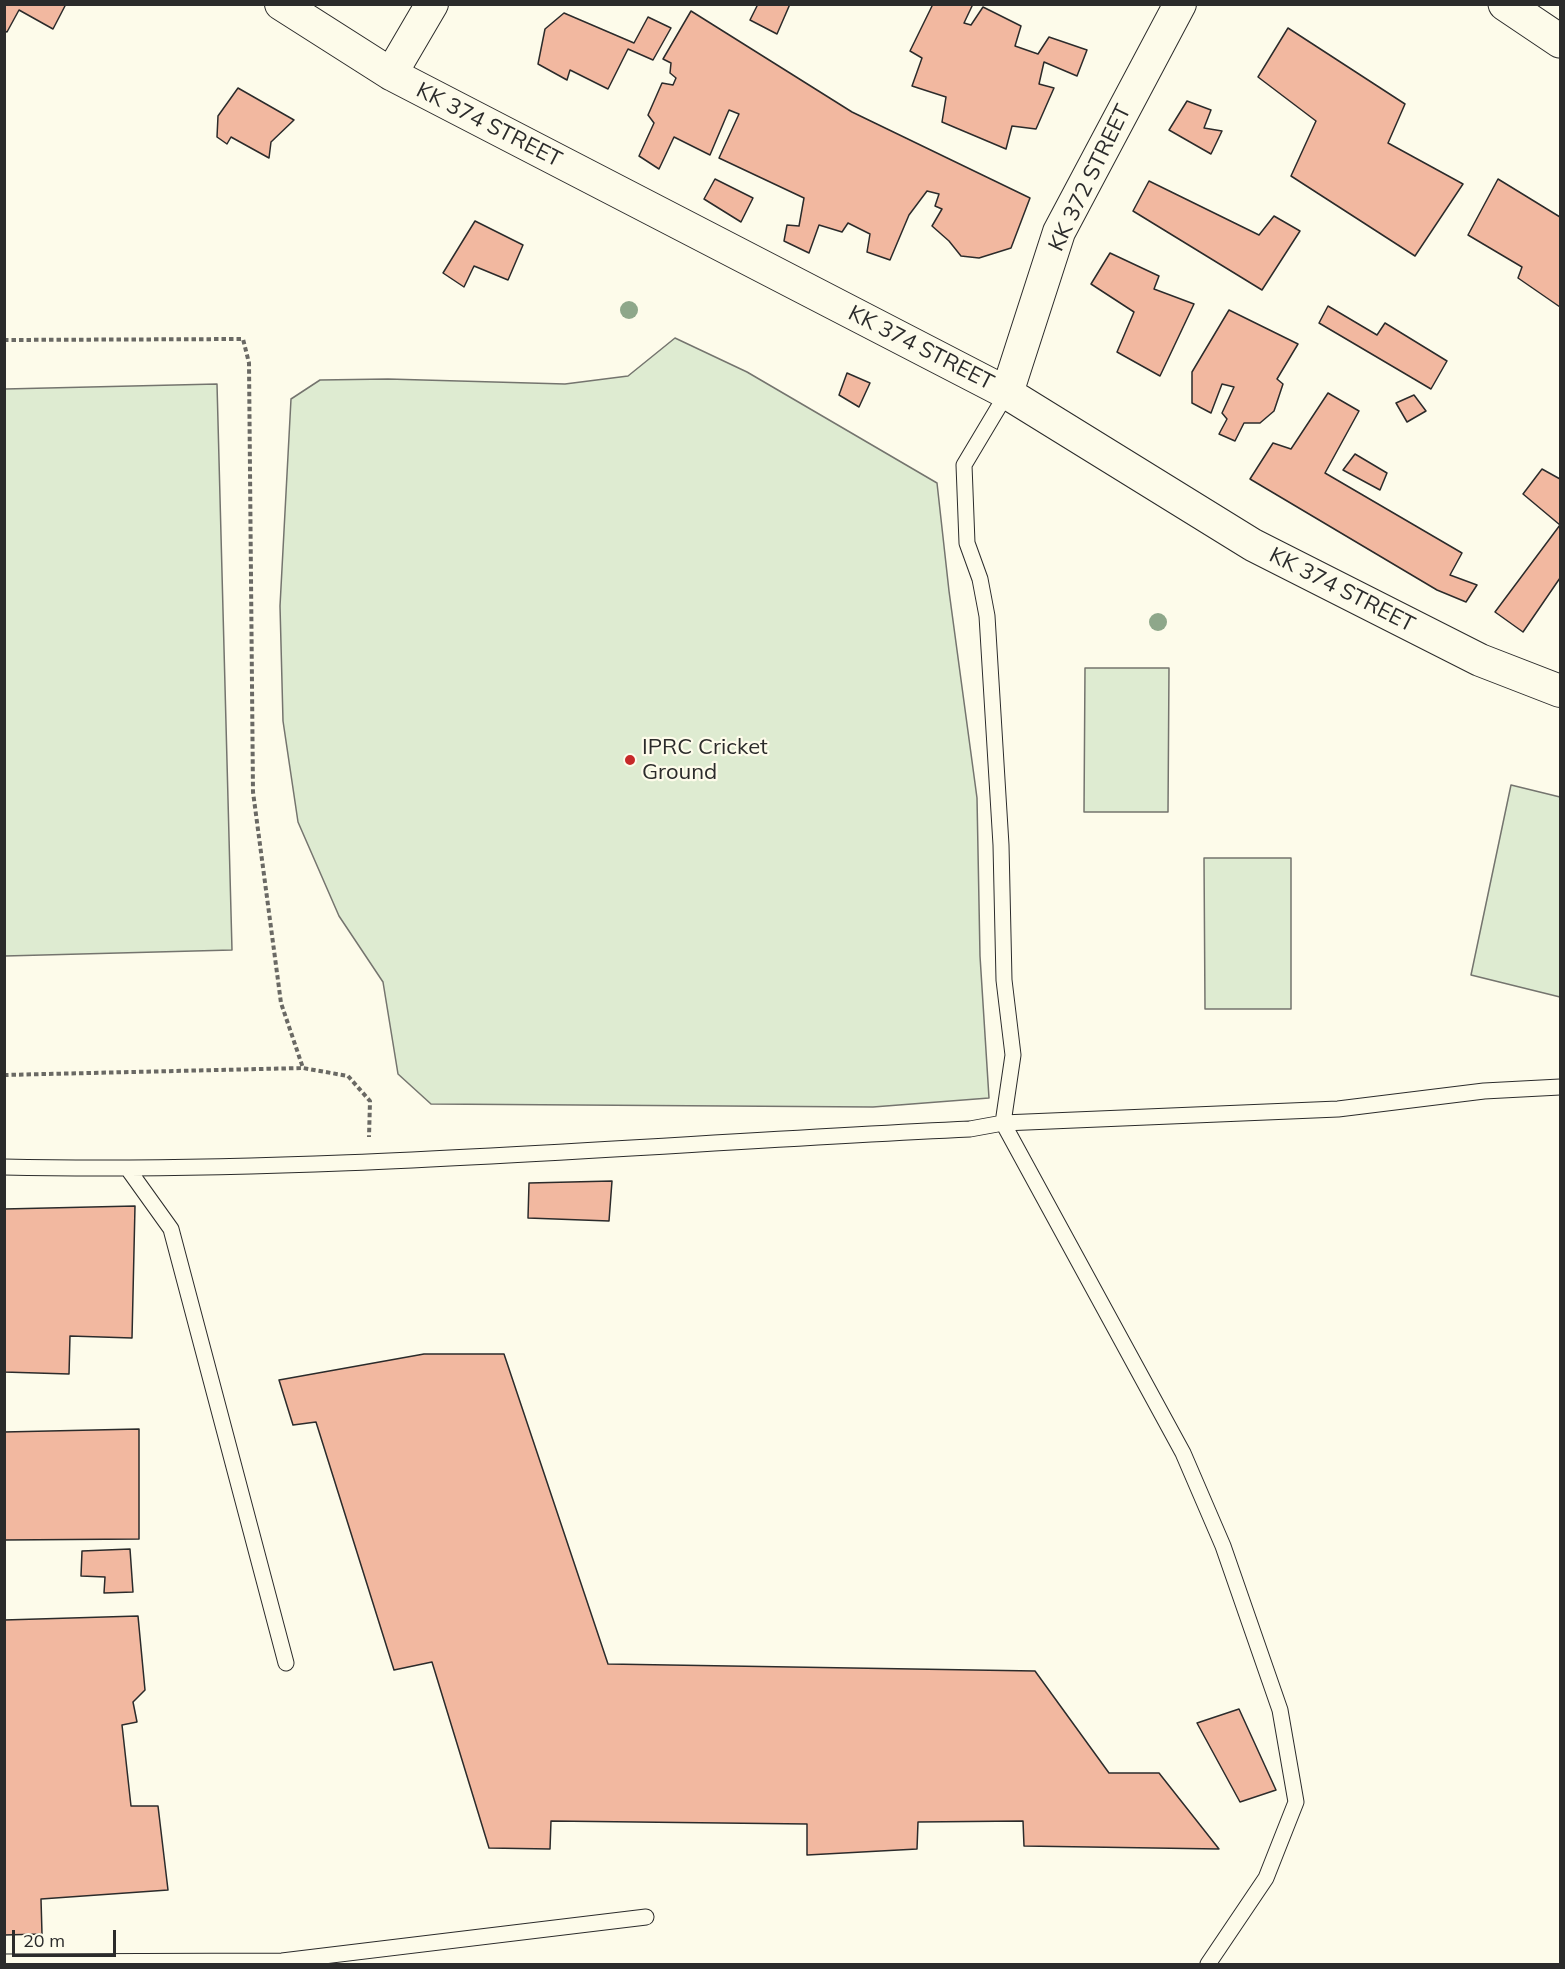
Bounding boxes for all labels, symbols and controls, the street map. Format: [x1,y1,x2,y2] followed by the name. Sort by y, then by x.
[412,77,566,173] street label: KK 374 STREET
[1043,100,1137,256] street label: KK 372 STREET
[844,300,998,396] street label: KK 374 STREET
[1265,542,1419,638] street label: KK 374 STREET
[642,734,768,786] place label: IPRC Cricket Ground
[623,753,637,767] marker: IPRC Cricket Ground
[15,1918,118,1956] scale bar
[23,1929,65,1952] text: 20 m

